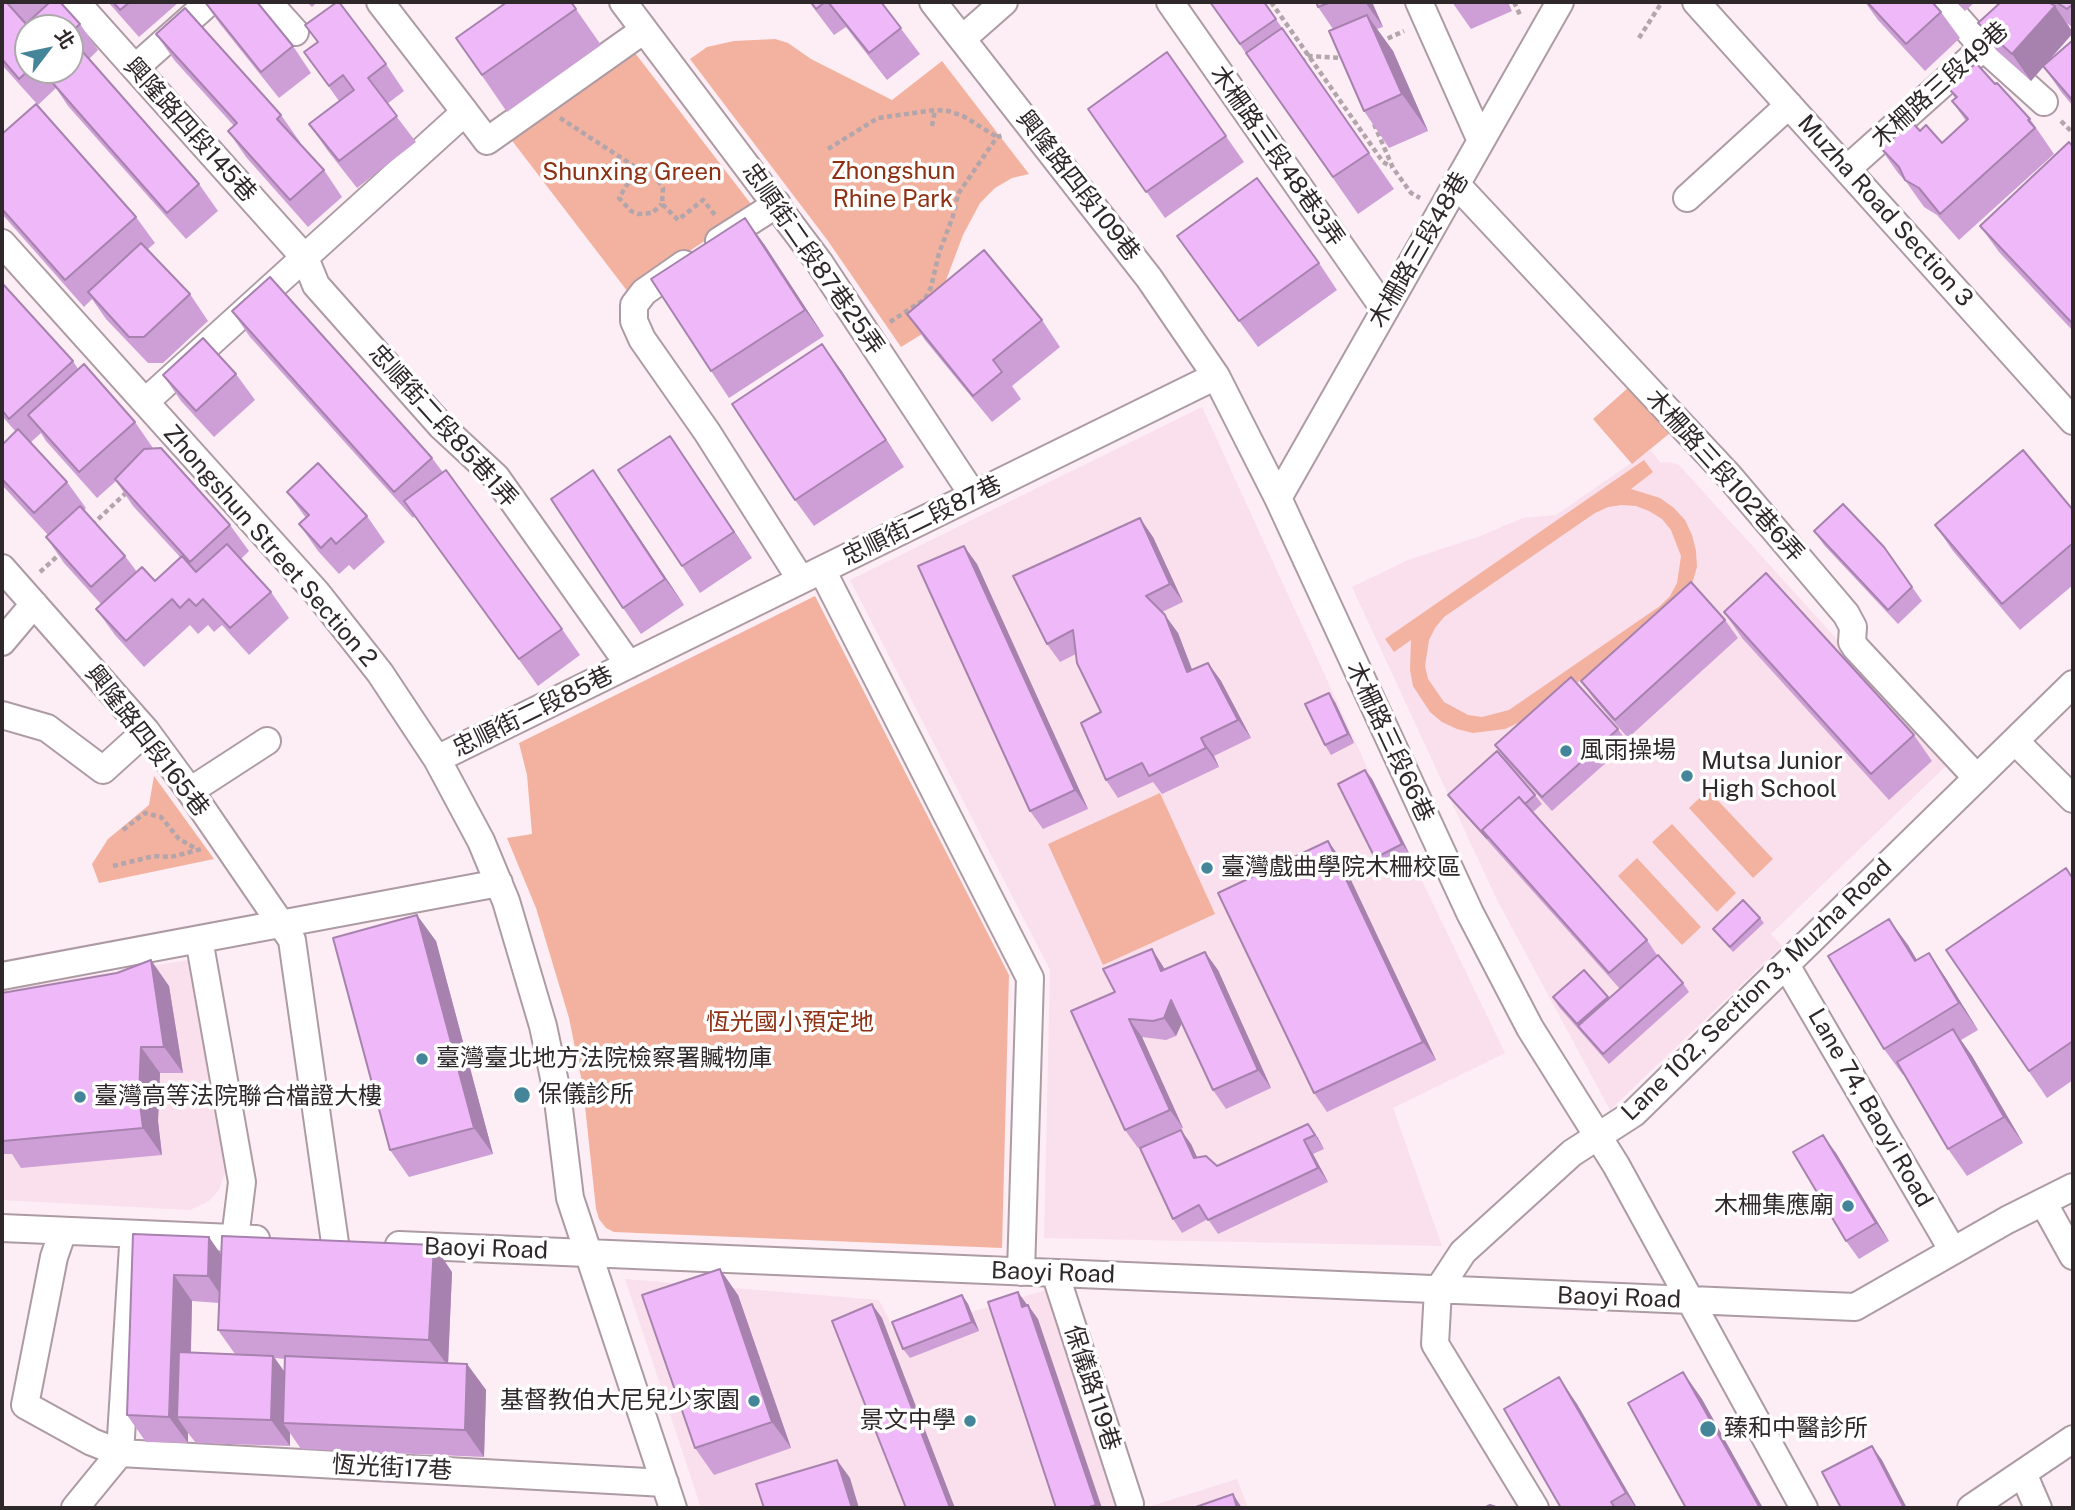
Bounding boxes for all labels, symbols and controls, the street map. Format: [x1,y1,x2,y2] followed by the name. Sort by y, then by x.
[14,14,84,84] north arrow
[1866,16,2014,154] street label: 木柵路三段49巷
[51,25,79,53] text: 北
[118,52,262,208] street label: 興隆路四段145巷
[1204,60,1350,252] street label: 木柵路三段48巷3弄
[1010,105,1146,267] street label: 興隆路四段109巷
[1791,109,1979,313] street label: Muzha Road Section 3
[736,158,890,360] street label: 忠順街二段87巷25弄
[831,158,955,214] park label: Zhongshun Rhine Park
[542,159,722,187] park label: Shunxing Green
[1363,167,1475,333] street label: 木柵路三段48巷
[362,339,524,513] street label: 忠順街二段85巷1弄
[1640,384,1810,568] street label: 木柵路三段102巷6弄
[157,419,383,673] street label: Zhongshun Street Section 2
[838,470,1006,572] street label: 忠順街二段87巷
[1340,657,1440,827] street label: 木柵路三段66巷
[79,660,215,822] street label: 興隆路四段165巷
[448,661,618,763] street label: 忠順街二段85巷
[1580,737,1676,765] place label: 風雨操場
[1558,743,1574,759] marker: 風雨操場
[1701,748,1843,804] place label: Mutsa Junior High School
[1679,768,1695,784] marker: Mutsa Junior High School
[1616,853,1898,1127] street label: Lane 102, Section 3, Muzha Road
[1221,854,1461,882] place label: 臺灣戲曲學院木柵校區
[1199,860,1215,876] marker: 臺灣戲曲學院木柵校區
[1801,1003,1939,1213] street label: Lane 74, Baoyi Road
[706,1009,874,1037] park label: 恆光國小預定地
[436,1045,772,1073] place label: 臺灣臺北地方法院檢察署贓物庫
[414,1051,430,1067] marker: 臺灣臺北地方法院檢察署贓物庫
[538,1081,634,1109] place label: 保儀診所
[94,1083,382,1111] place label: 臺灣高等法院聯合檔證大樓
[512,1085,532,1105] marker: 保儀診所
[72,1089,88,1105] marker: 臺灣高等法院聯合檔證大樓
[1714,1192,1834,1220] place label: 木柵集應廟
[1840,1198,1856,1214] marker: 木柵集應廟
[423,1232,549,1266] street label: Baoyi Road
[990,1256,1116,1290] street label: Baoyi Road
[1556,1281,1682,1315] street label: Baoyi Road
[1058,1321,1126,1455] street label: 保儀路119巷
[500,1387,740,1415] place label: 基督教伯大尼兒少家園
[746,1393,762,1409] marker: 基督教伯大尼兒少家園
[860,1407,956,1435] place label: 景文中學
[962,1413,978,1429] marker: 景文中學
[1724,1415,1868,1443] place label: 臻和中醫診所
[1698,1419,1718,1439] marker: 臻和中醫診所
[331,1450,453,1486] street label: 恆光街17巷

